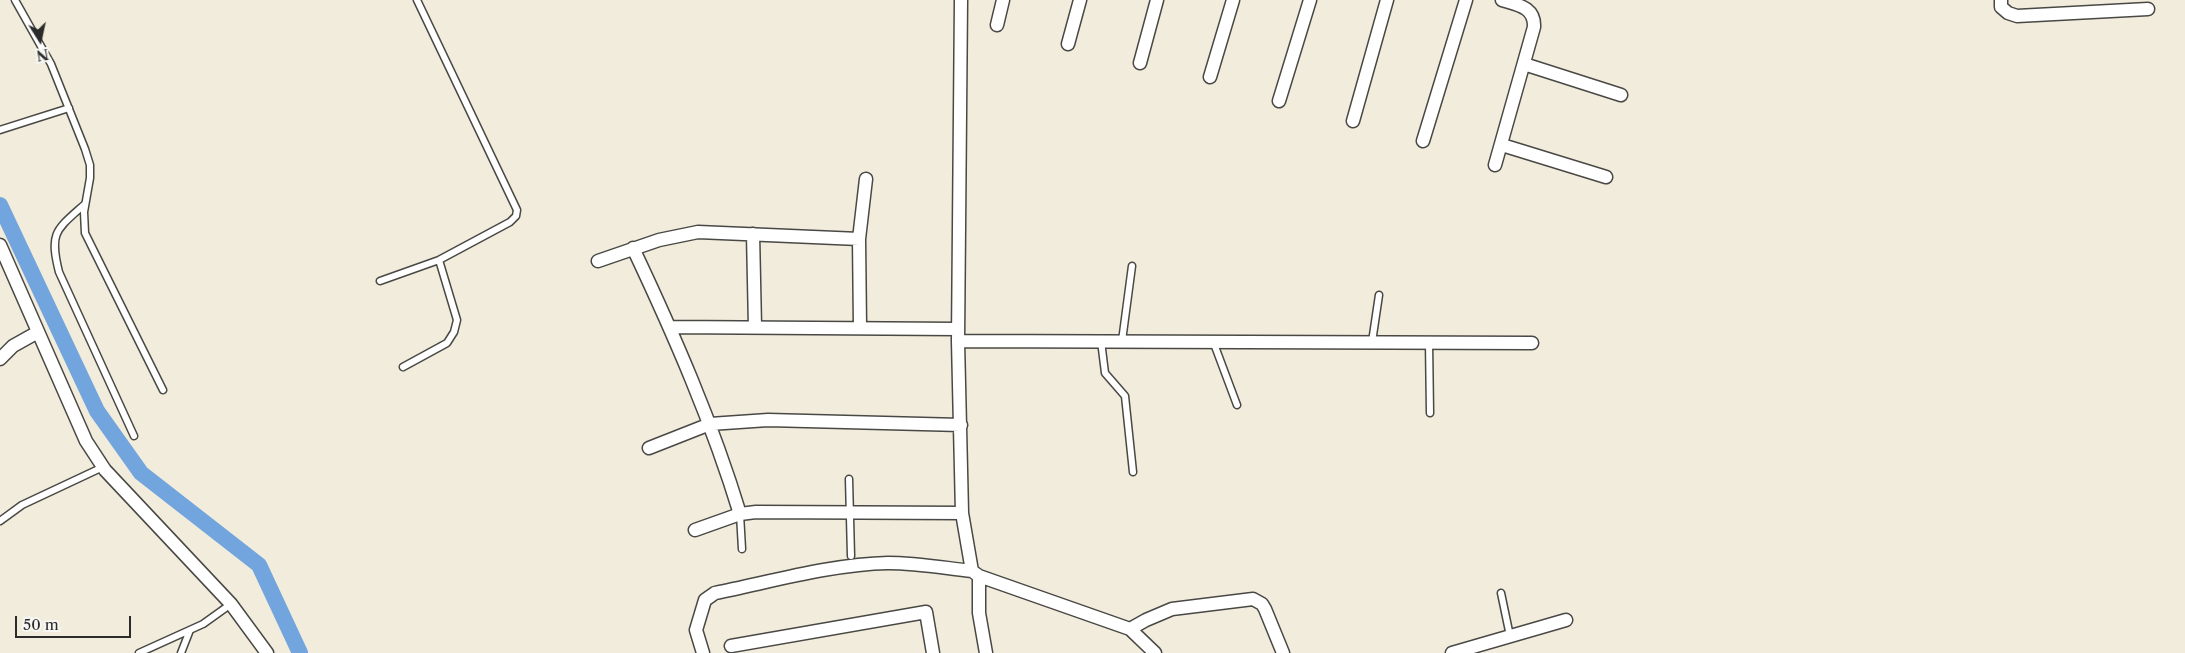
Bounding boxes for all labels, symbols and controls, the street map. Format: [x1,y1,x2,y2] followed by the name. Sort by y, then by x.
[15,15,65,65] north arrow
[35,45,50,65] text: N
[18,606,134,638] scale bar
[23,615,59,634] text: 50 m

